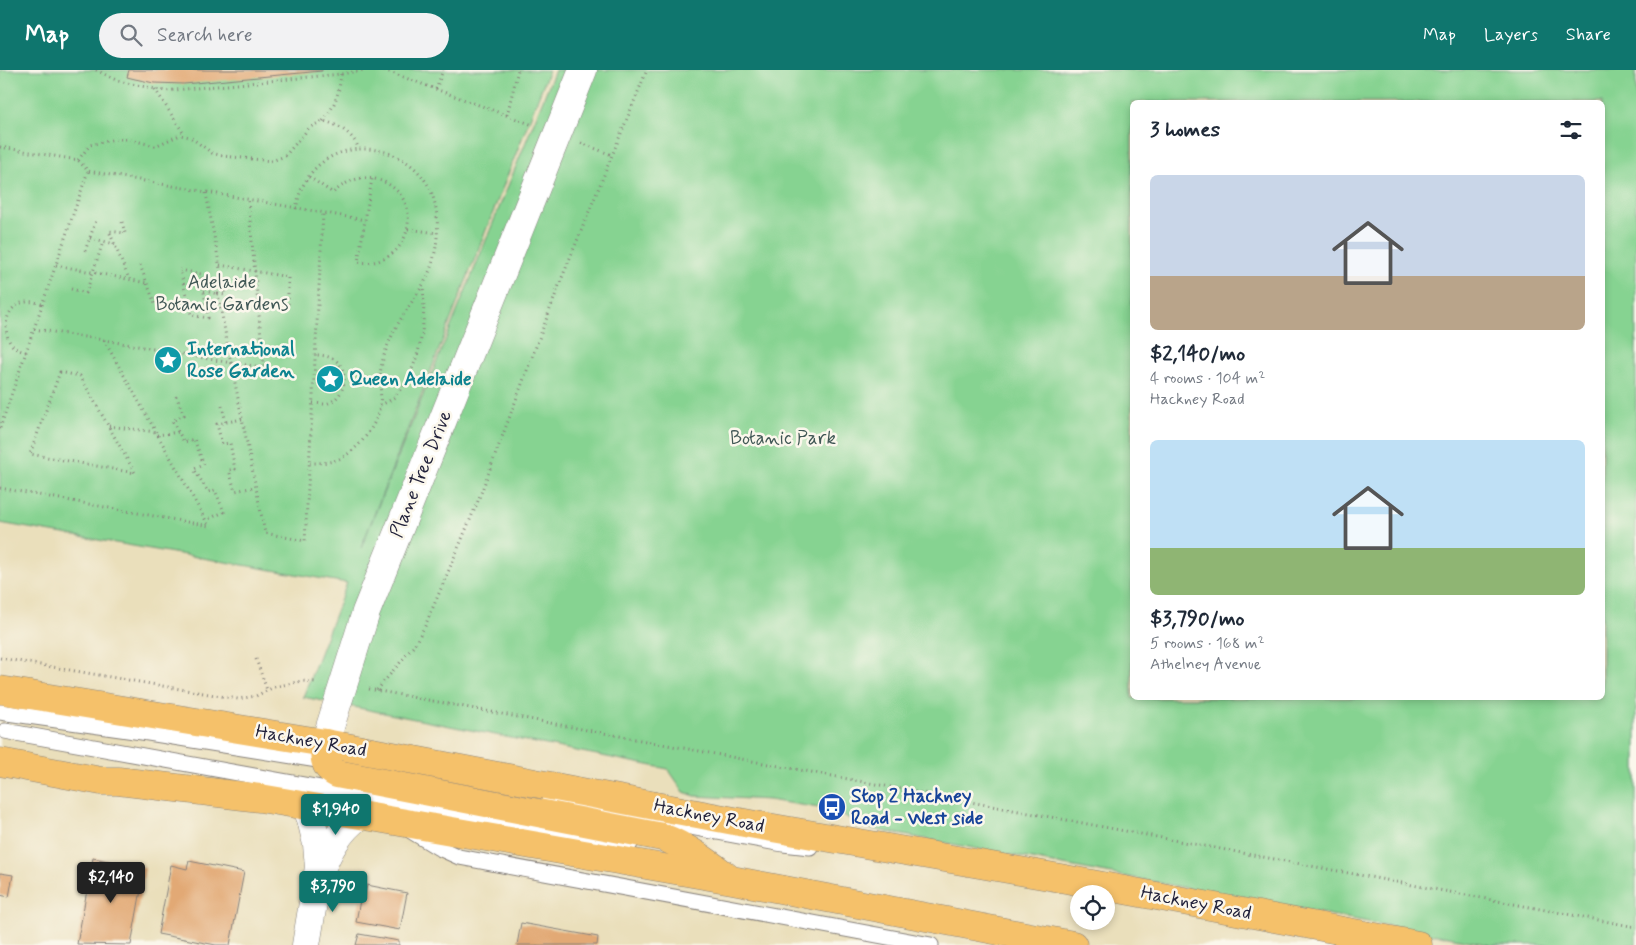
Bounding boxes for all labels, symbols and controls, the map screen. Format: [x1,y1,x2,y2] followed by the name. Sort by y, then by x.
[99,13,449,58] search box
[25,20,69,51] text: Map
[117,21,145,49] icon: search
[157,23,253,48] text: Search here
[1423,23,1456,47] text: Map
[1484,23,1538,47] text: Layers
[1566,23,1611,47] text: Share
[1150,116,1220,144] text: 3 homes
[1557,116,1585,144] icon: filters
[1323,208,1413,298] icon: home
[155,270,289,317] park label: Adelaide Botanic Gardens
[187,337,295,384] place label: International Rose Garden
[1150,340,1245,368] text: $2,140/mo
[153,345,183,375] place icon: International Rose Garden
[315,364,345,394] place icon: Queen Adelaide
[349,367,472,392] place label: Queen Adelaide
[1150,368,1265,389] text: 4 rooms · 104 m²
[1150,389,1244,410] text: Hackney Road
[384,407,458,541] street label: Plane Tree Drive
[730,426,836,451] park label: Botanic Park
[1323,473,1413,563] icon: home
[1150,605,1245,633] text: $3,790/mo
[1150,633,1265,654] text: 5 rooms · 168 m²
[1150,654,1261,675] text: Athelney Avenue
[254,719,368,763] street label: Hackney Road
[851,784,983,831] place label: Stop 2 Hackney Road - West side
[817,792,847,822] bus stop icon: Stop 2 Hackney Road - West side
[652,793,766,839] street label: Hackney Road
[295,794,377,836] pin: $1,940
[312,799,360,820] text: $1,940
[70,862,152,904] pin: $2,140
[88,867,134,888] text: $2,140
[292,870,374,913] pin: $3,790
[310,876,356,897] text: $3,790
[1139,880,1253,926] street label: Hackney Road
[1070,885,1115,930] map controls
[1070,885,1115,930] button: locate

